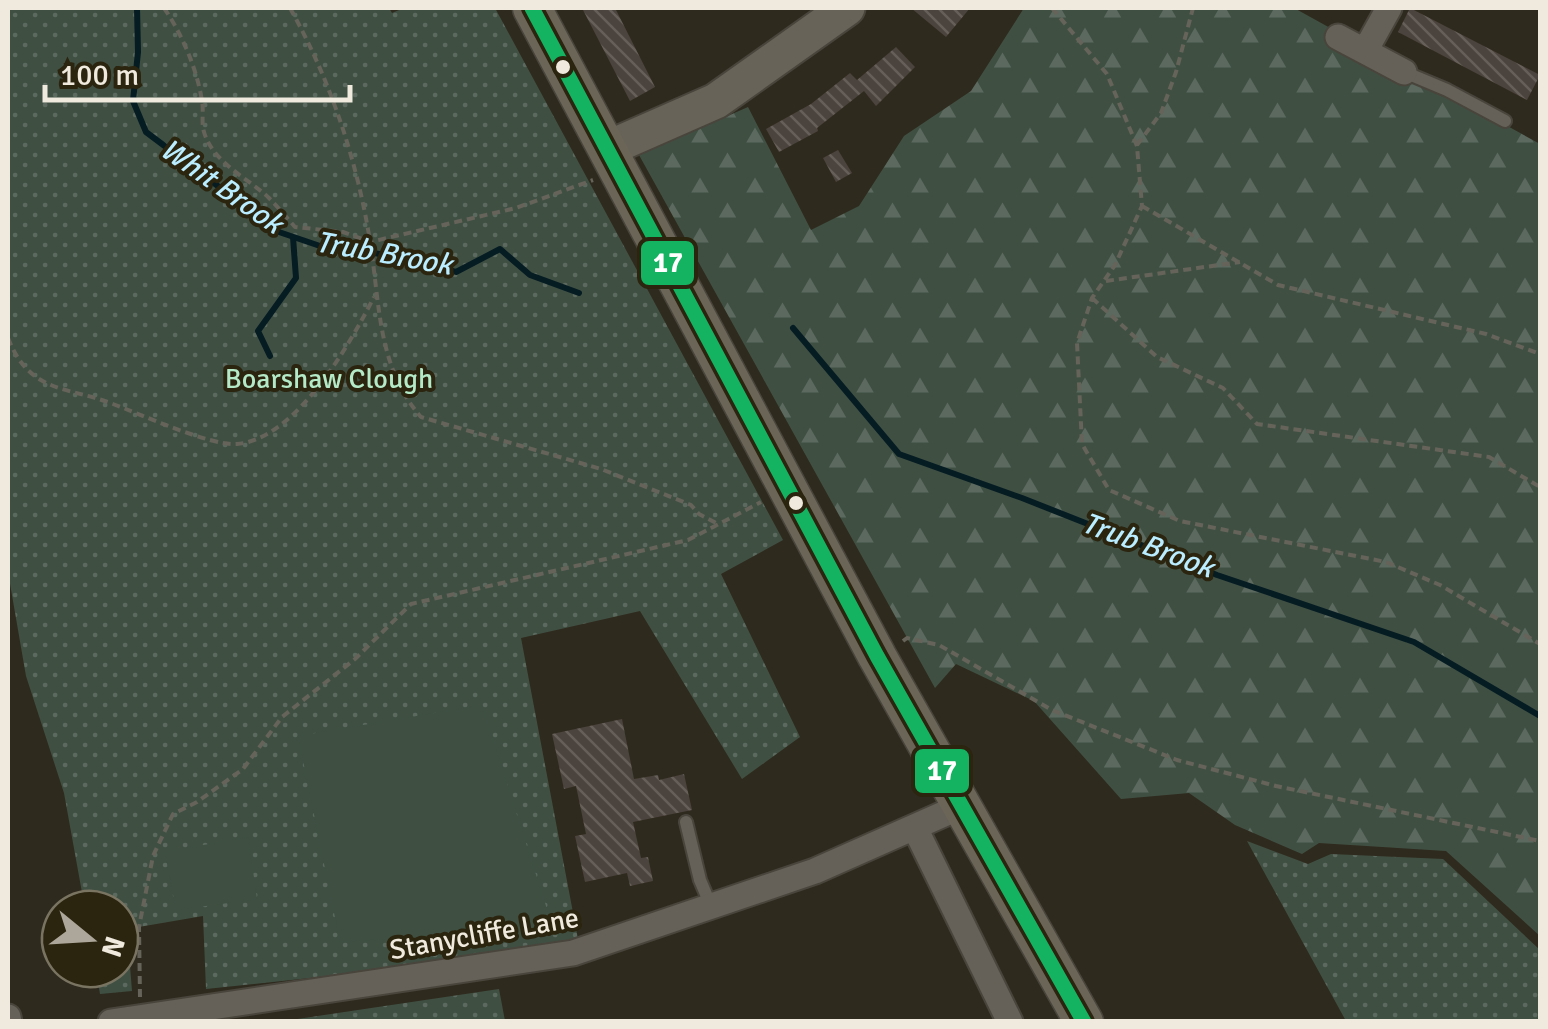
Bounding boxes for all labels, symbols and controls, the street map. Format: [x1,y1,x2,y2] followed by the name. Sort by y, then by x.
[45,40,350,102] scale bar
[60,57,139,94] text: 100 m
[553,57,573,77] unlabelled marker
[153,131,293,244] water label: Whit Brook
[313,223,458,284] water label: Trub Brook
[639,239,696,287] line badge: 17
[653,246,683,280] text: 17
[225,362,433,396] park label: Boarshaw Clough
[786,493,806,513] unlabelled marker
[1077,505,1222,587] water label: Trub Brook
[913,747,971,795] line badge: 17
[927,754,957,788] text: 17
[40,889,140,989] north arrow
[387,901,581,967] street label: Stanycliffe Lane
[94,932,132,961] text: N

